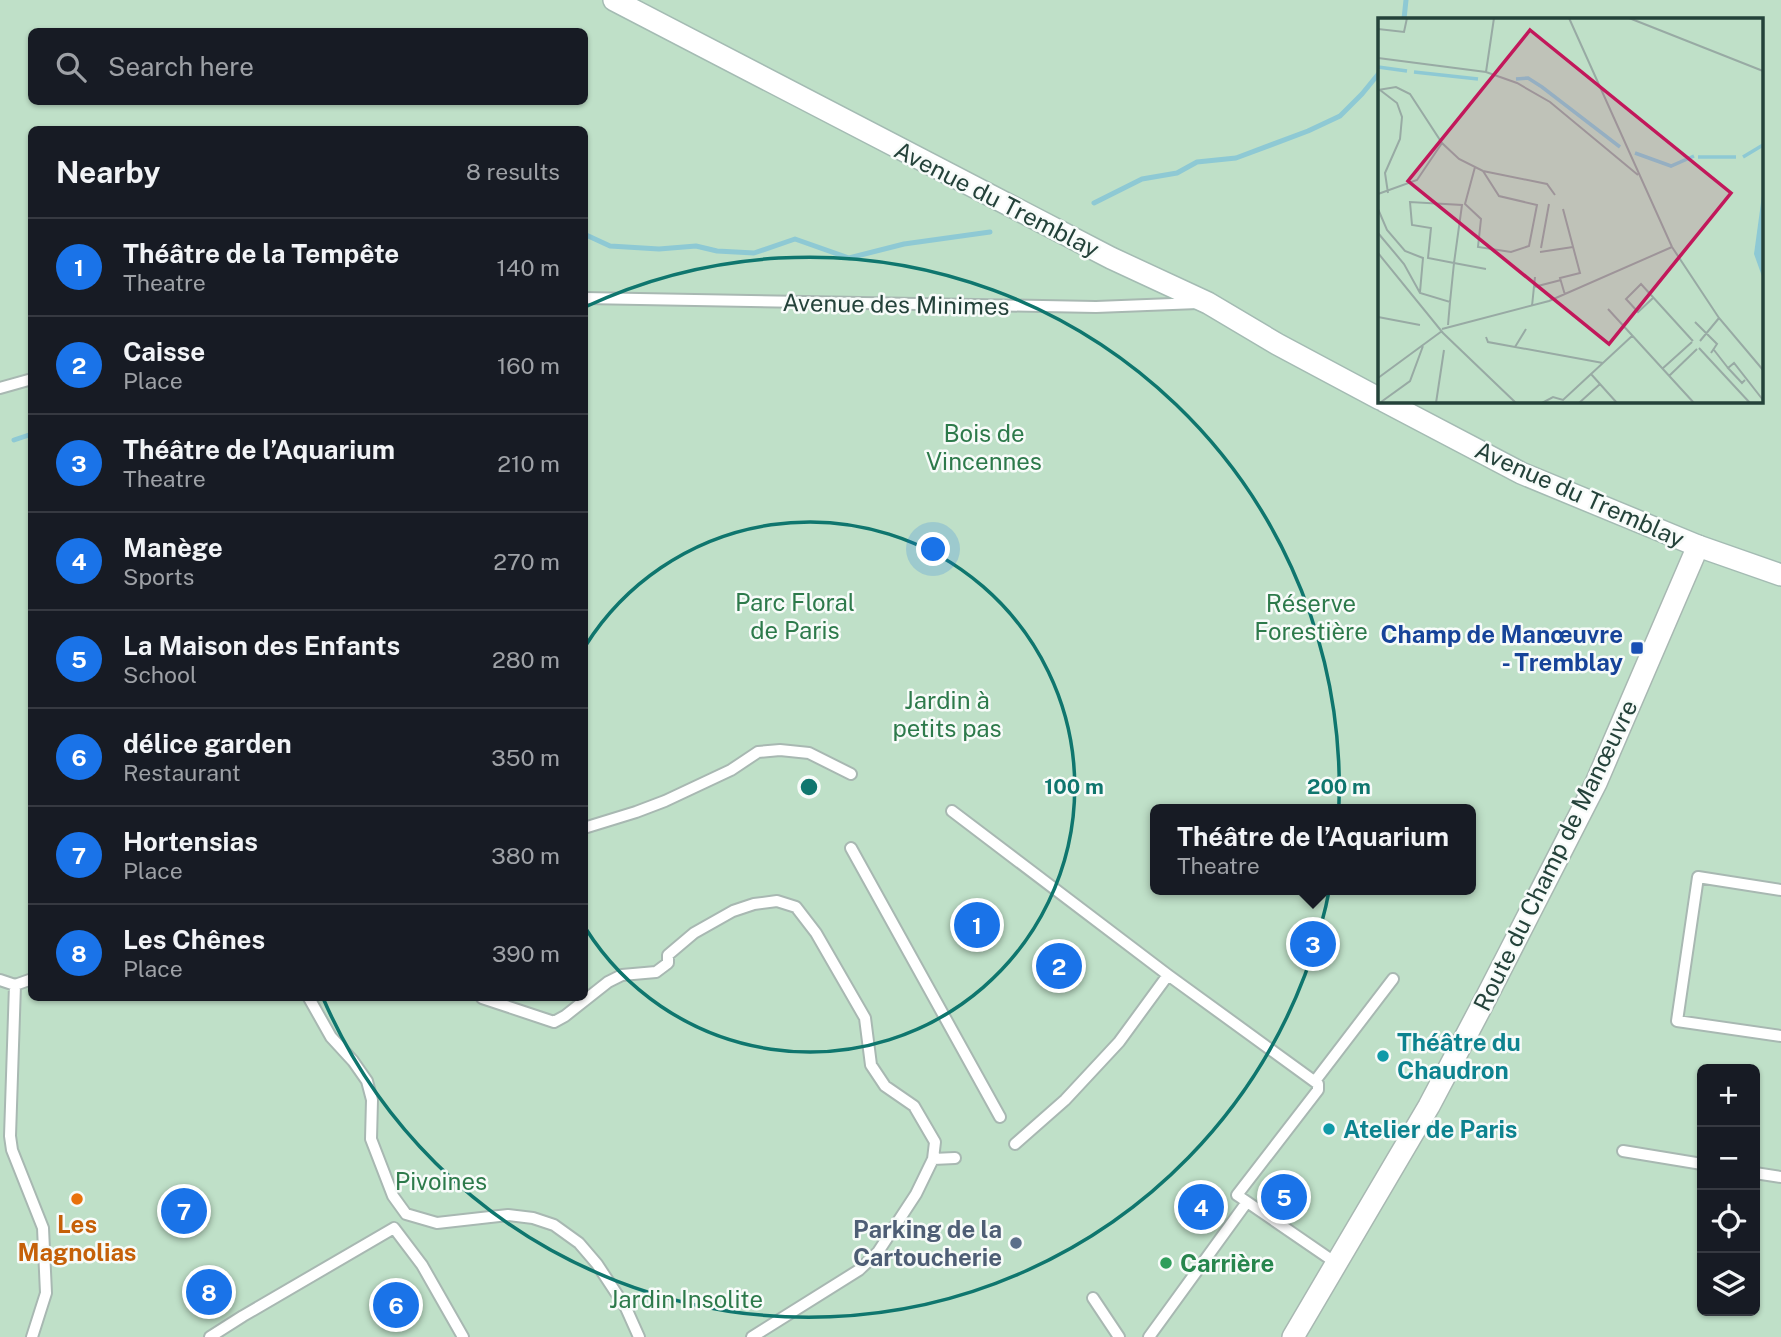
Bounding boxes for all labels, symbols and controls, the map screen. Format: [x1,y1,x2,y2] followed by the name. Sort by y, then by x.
[1378,18,1764,402] inset map
[28,28,588,105] search box
[52,48,90,86] icon: search
[108,51,254,82] text: Search here
[890,135,1104,263] street label: Avenue du Tremblay
[56,154,160,190] text: Nearby
[466,158,560,185] text: 8 results
[123,238,399,269] text: Théâtre de la Tempête
[74,254,84,281] text: 1
[497,254,560,281] text: 140 m
[123,269,206,296] text: Theatre
[782,288,1010,320] street label: Avenue des Minimes
[123,336,205,367] text: Caisse
[72,352,86,379] text: 2
[497,352,560,379] text: 160 m
[123,367,183,394] text: Place
[926,419,1042,475] park label: Bois de Vincennes
[123,434,395,465] text: Théâtre de l’Aquarium
[1471,435,1689,553] street label: Avenue du Tremblay
[71,450,87,477] text: 3
[497,450,560,477] text: 210 m
[123,465,206,492] text: Theatre
[123,532,223,563] text: Manège
[916,532,950,566] your location
[71,548,87,575] text: 4
[493,548,560,575] text: 270 m
[123,563,194,590] text: Sports
[735,588,855,644] park label: Parc Floral de Paris
[1254,589,1368,645] park label: Réserve Forestière
[1380,620,1623,676] place label: Champ de Manœuvre - Tremblay
[123,630,400,661] text: La Maison des Enfants
[1629,640,1645,656] marker: Champ de Manœuvre - Tremblay
[71,646,87,673] text: 5
[492,646,560,673] text: 280 m
[123,661,197,688] text: School
[892,686,1002,742] park label: Jardin à petits pas
[1467,695,1643,1015] street label: Route du Champ de Manœuvre
[123,728,292,759] text: délice garden
[71,744,87,771] text: 6
[491,744,560,771] text: 350 m
[123,759,241,786] text: Restaurant
[1044,774,1104,799] text: 100 m
[1307,774,1371,799] text: 200 m
[797,775,821,799] centre of rings
[1150,804,1476,895] popup
[1177,821,1449,852] text: Théâtre de l’Aquarium
[123,826,258,857] text: Hortensias
[72,842,86,869] text: 7
[491,842,560,869] text: 380 m
[1177,852,1260,879] text: Theatre
[123,857,183,884] text: Place
[954,899,1000,951] pin: 1
[1290,918,1336,970] pin: 3
[123,924,265,955] text: Les Chênes
[71,940,87,967] text: 8
[492,940,560,967] text: 390 m
[1036,940,1082,992] pin: 2
[123,955,183,982] text: Place
[1397,1028,1521,1084] place label: Théâtre du Chaudron
[1375,1048,1391,1064] marker: Théâtre du Chaudron
[1697,1064,1760,1316] map controls
[1697,1064,1760,1127] button: +
[1343,1115,1517,1143] place label: Atelier de Paris
[1321,1121,1337,1137] marker: Atelier de Paris
[1697,1127,1760,1190] button: −
[395,1167,487,1195] park label: Pivoines
[1261,1171,1307,1223] pin: 5
[1178,1181,1224,1233] pin: 4
[161,1185,207,1237] pin: 7
[1697,1190,1760,1253] button: locate
[69,1191,85,1207] marker: Les Magnolias
[17,1210,137,1266] place label: Les Magnolias
[853,1215,1002,1271] place label: Parking de la Cartoucherie
[1008,1235,1024,1251] marker: Parking de la Cartoucherie
[1180,1249,1274,1277] place label: Carrière
[1697,1253,1760,1316] button: layers
[1158,1255,1174,1271] marker: Carrière
[186,1266,232,1318] pin: 8
[373,1279,419,1331] pin: 6
[609,1285,763,1313] park label: Jardin Insolite

